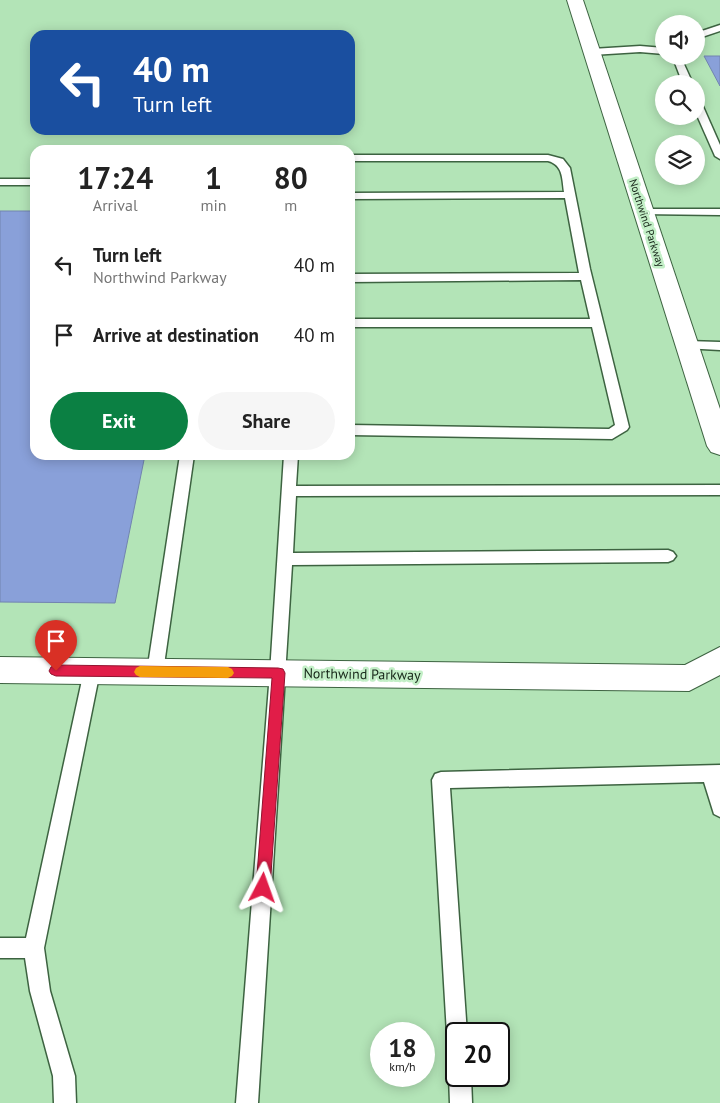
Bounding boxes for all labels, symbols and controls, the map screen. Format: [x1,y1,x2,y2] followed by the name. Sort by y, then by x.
[655,15,705,185] map controls
[655,15,705,65] button: sound
[133,46,210,92] text: 40 m
[50,50,115,115] icon: left
[655,75,705,125] button: search
[133,90,212,118] text: Turn left
[655,135,705,185] button: layers
[77,158,153,197] text: 17:24
[205,158,222,197] text: 1
[274,158,308,197] text: 80
[626,177,668,270] street label: Northwind Parkway
[93,195,138,215] text: Arrival
[201,195,227,215] text: min
[284,195,297,215] text: m
[93,243,162,267] text: Turn left
[50,251,78,279] icon: left
[294,253,335,277] text: 40 m
[93,267,227,287] text: Northwind Parkway
[50,321,78,349] icon: arrive
[93,323,259,347] text: Arrive at destination
[294,323,335,347] text: 40 m
[50,392,188,450] button: Exit
[198,392,335,450] button: Share
[35,620,77,671] pin
[42,627,70,655] icon: arrive
[303,664,421,684] street label: Northwind Parkway
[236,861,288,913] position arrow
[445,1022,510,1087] speed limit sign: 20
[388,1032,417,1064] text: 18
[389,1059,416,1074] text: km/h

